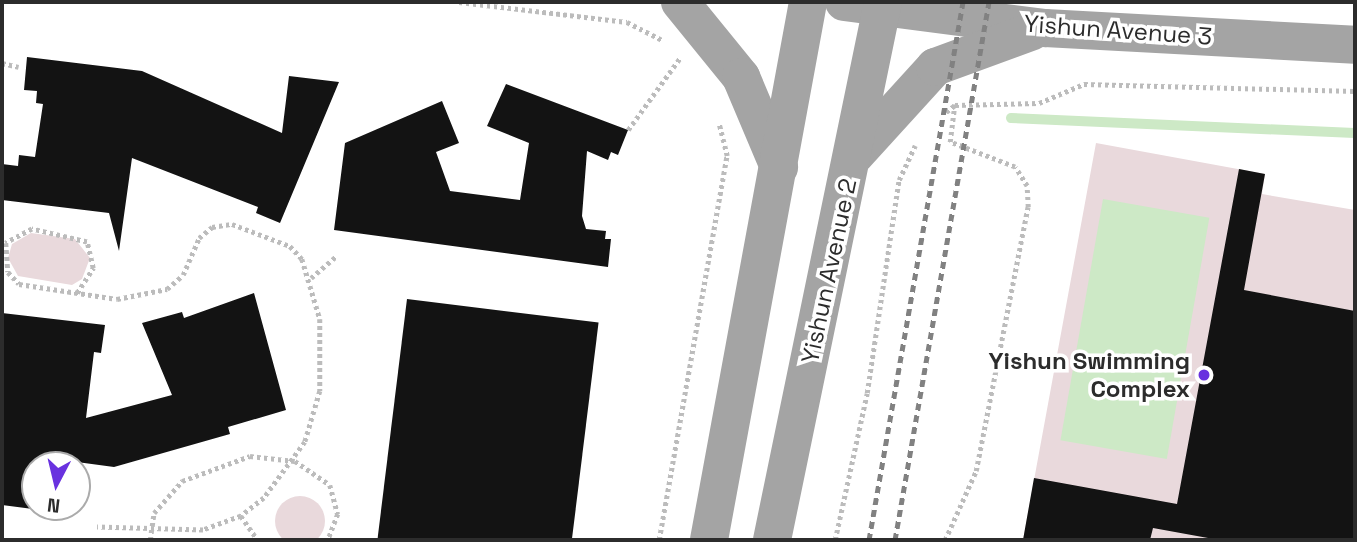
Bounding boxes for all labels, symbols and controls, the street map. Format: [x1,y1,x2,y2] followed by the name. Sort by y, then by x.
[1023,9,1213,51] street label: Yishun Avenue 3
[795,176,863,366] street label: Yishun Avenue 2
[989,347,1190,403] place label: Yishun Swimming Complex
[1196,367,1212,383] marker: Yishun Swimming Complex
[21,451,91,521] north arrow
[46,492,61,519] text: N

